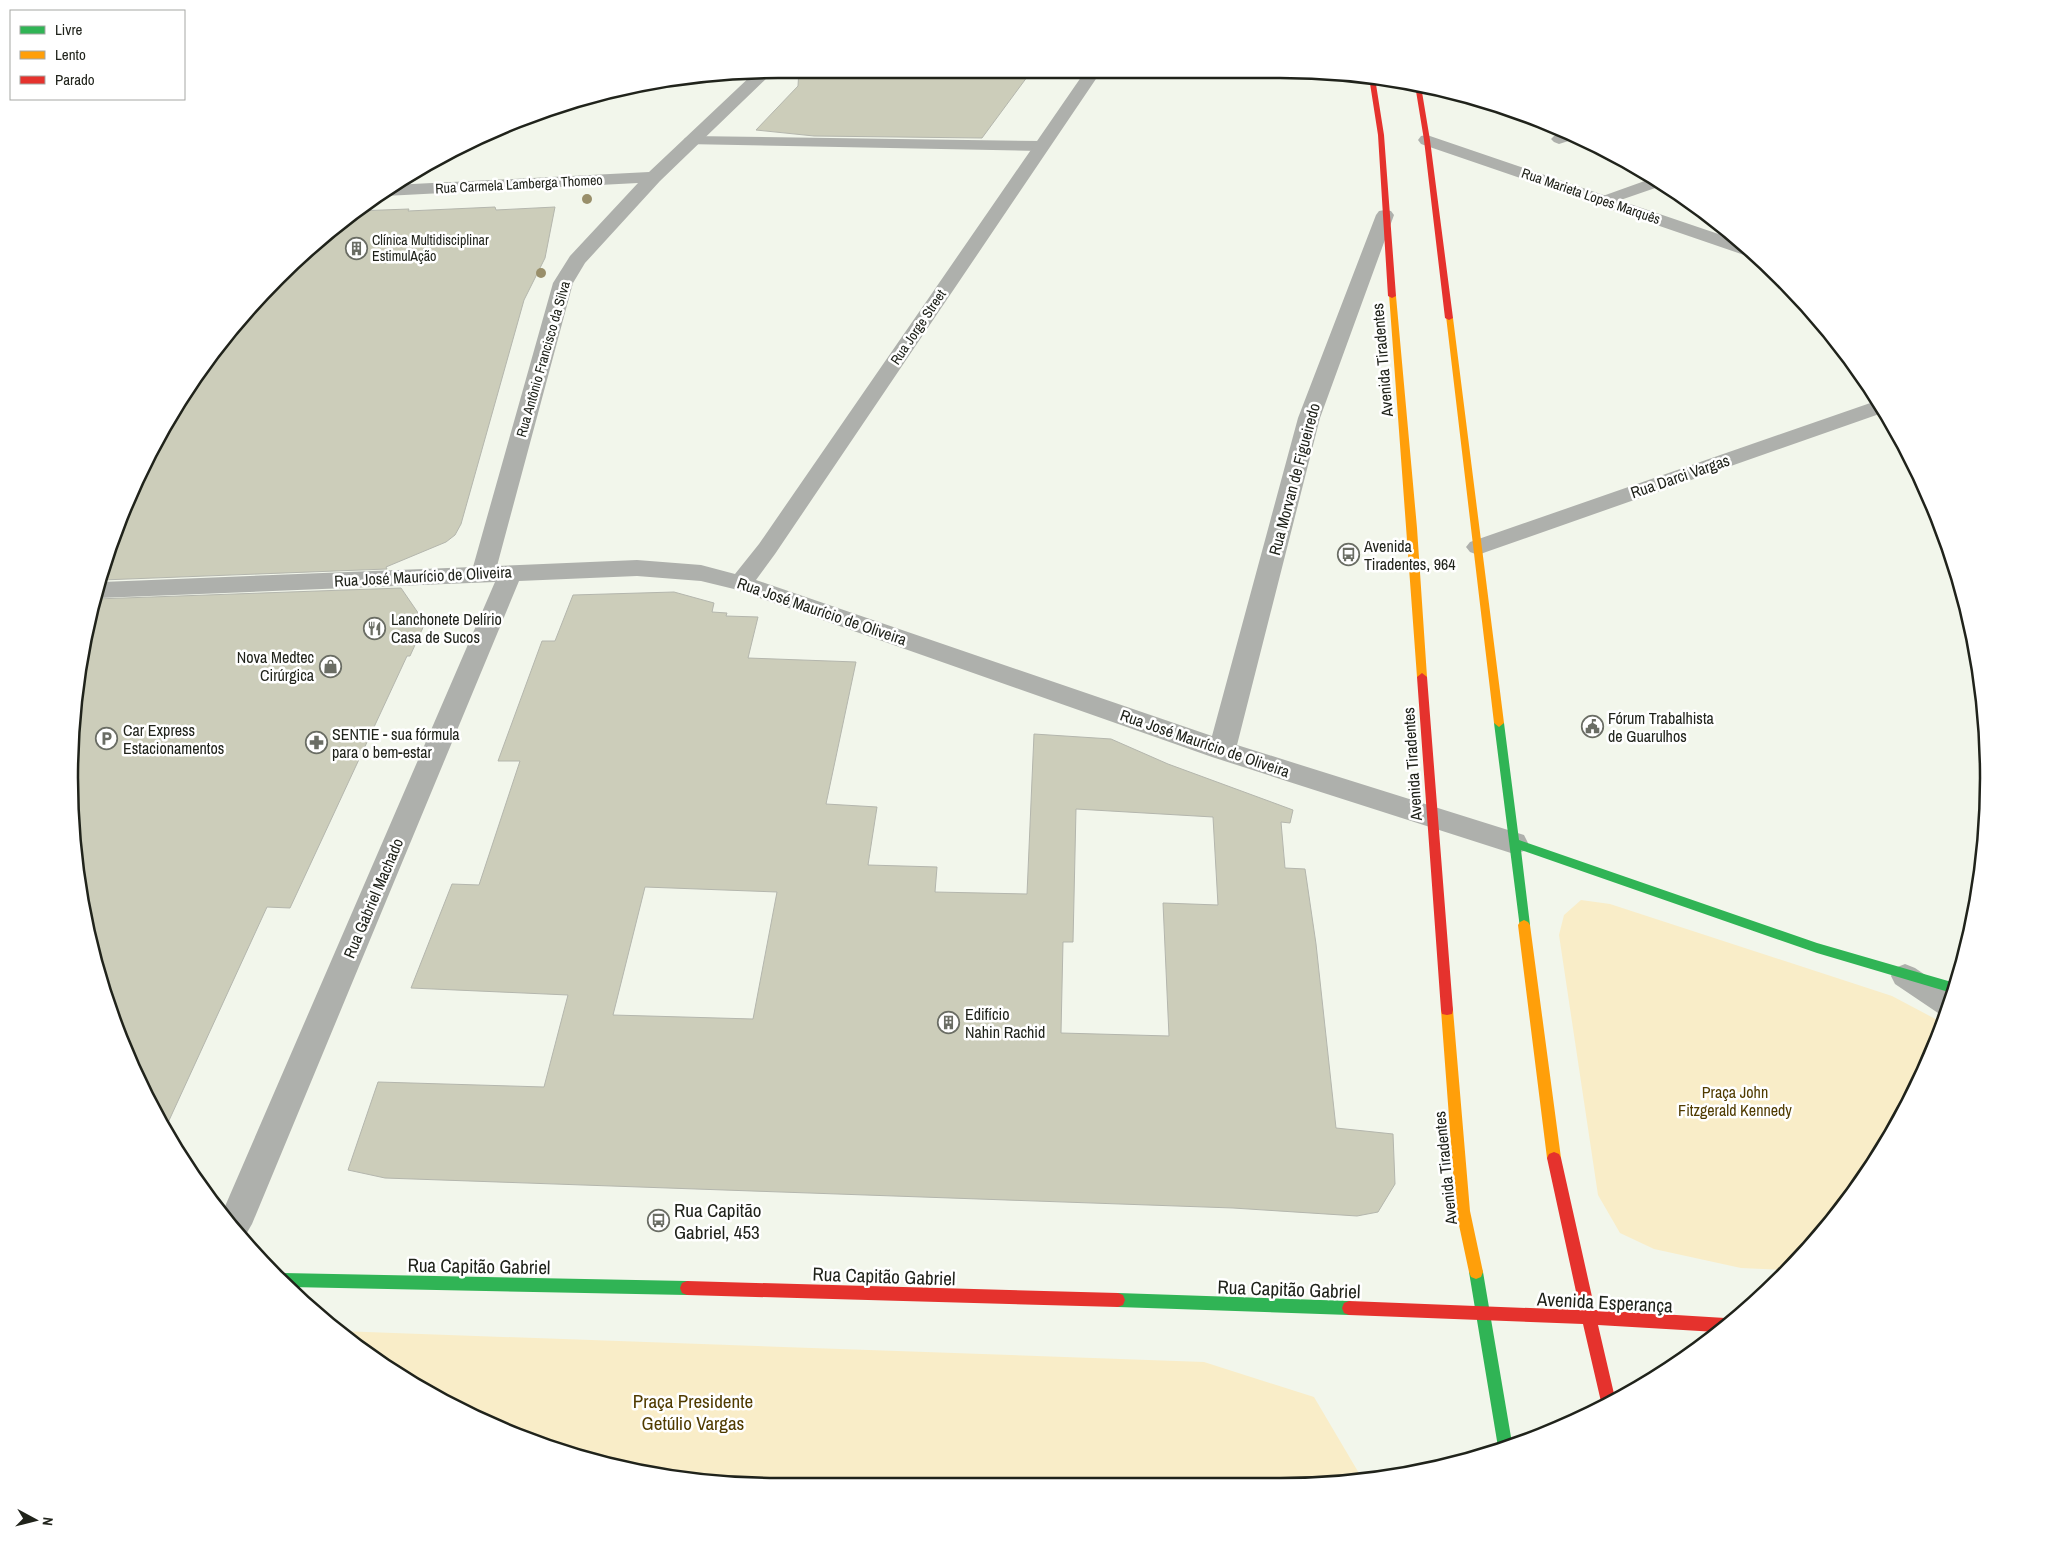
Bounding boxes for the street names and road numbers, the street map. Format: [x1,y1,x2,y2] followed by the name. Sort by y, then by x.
[1519,164,1663,228] street label: Rua Marieta Lopes Marquês
[435,171,603,197] street label: Rua Carmela Lamberga Thomeo
[512,278,574,439] street label: Rua Antônio Francisco da Silva
[886,286,950,368] street label: Rua Jorge Street
[1366,302,1398,419] street label: Avenida Tiradentes
[1263,400,1325,558] street label: Rua Morvan de Figueiredo
[1628,449,1732,503] street label: Rua Darci Vargas
[334,560,513,592] street label: Rua José Maurício de Oliveira
[734,572,910,651] street label: Rua José Maurício de Oliveira
[1117,704,1293,783] street label: Rua José Maurício de Oliveira
[1397,706,1427,823] street label: Avenida Tiradentes
[338,835,408,961] street label: Rua Gabriel Machado
[1428,1110,1462,1227] street label: Avenida Tiradentes
[407,1252,551,1280] street label: Rua Capitão Gabriel
[812,1261,956,1291] street label: Rua Capitão Gabriel
[1217,1274,1361,1304] street label: Rua Capitão Gabriel
[1536,1285,1674,1319] street label: Avenida Esperança

